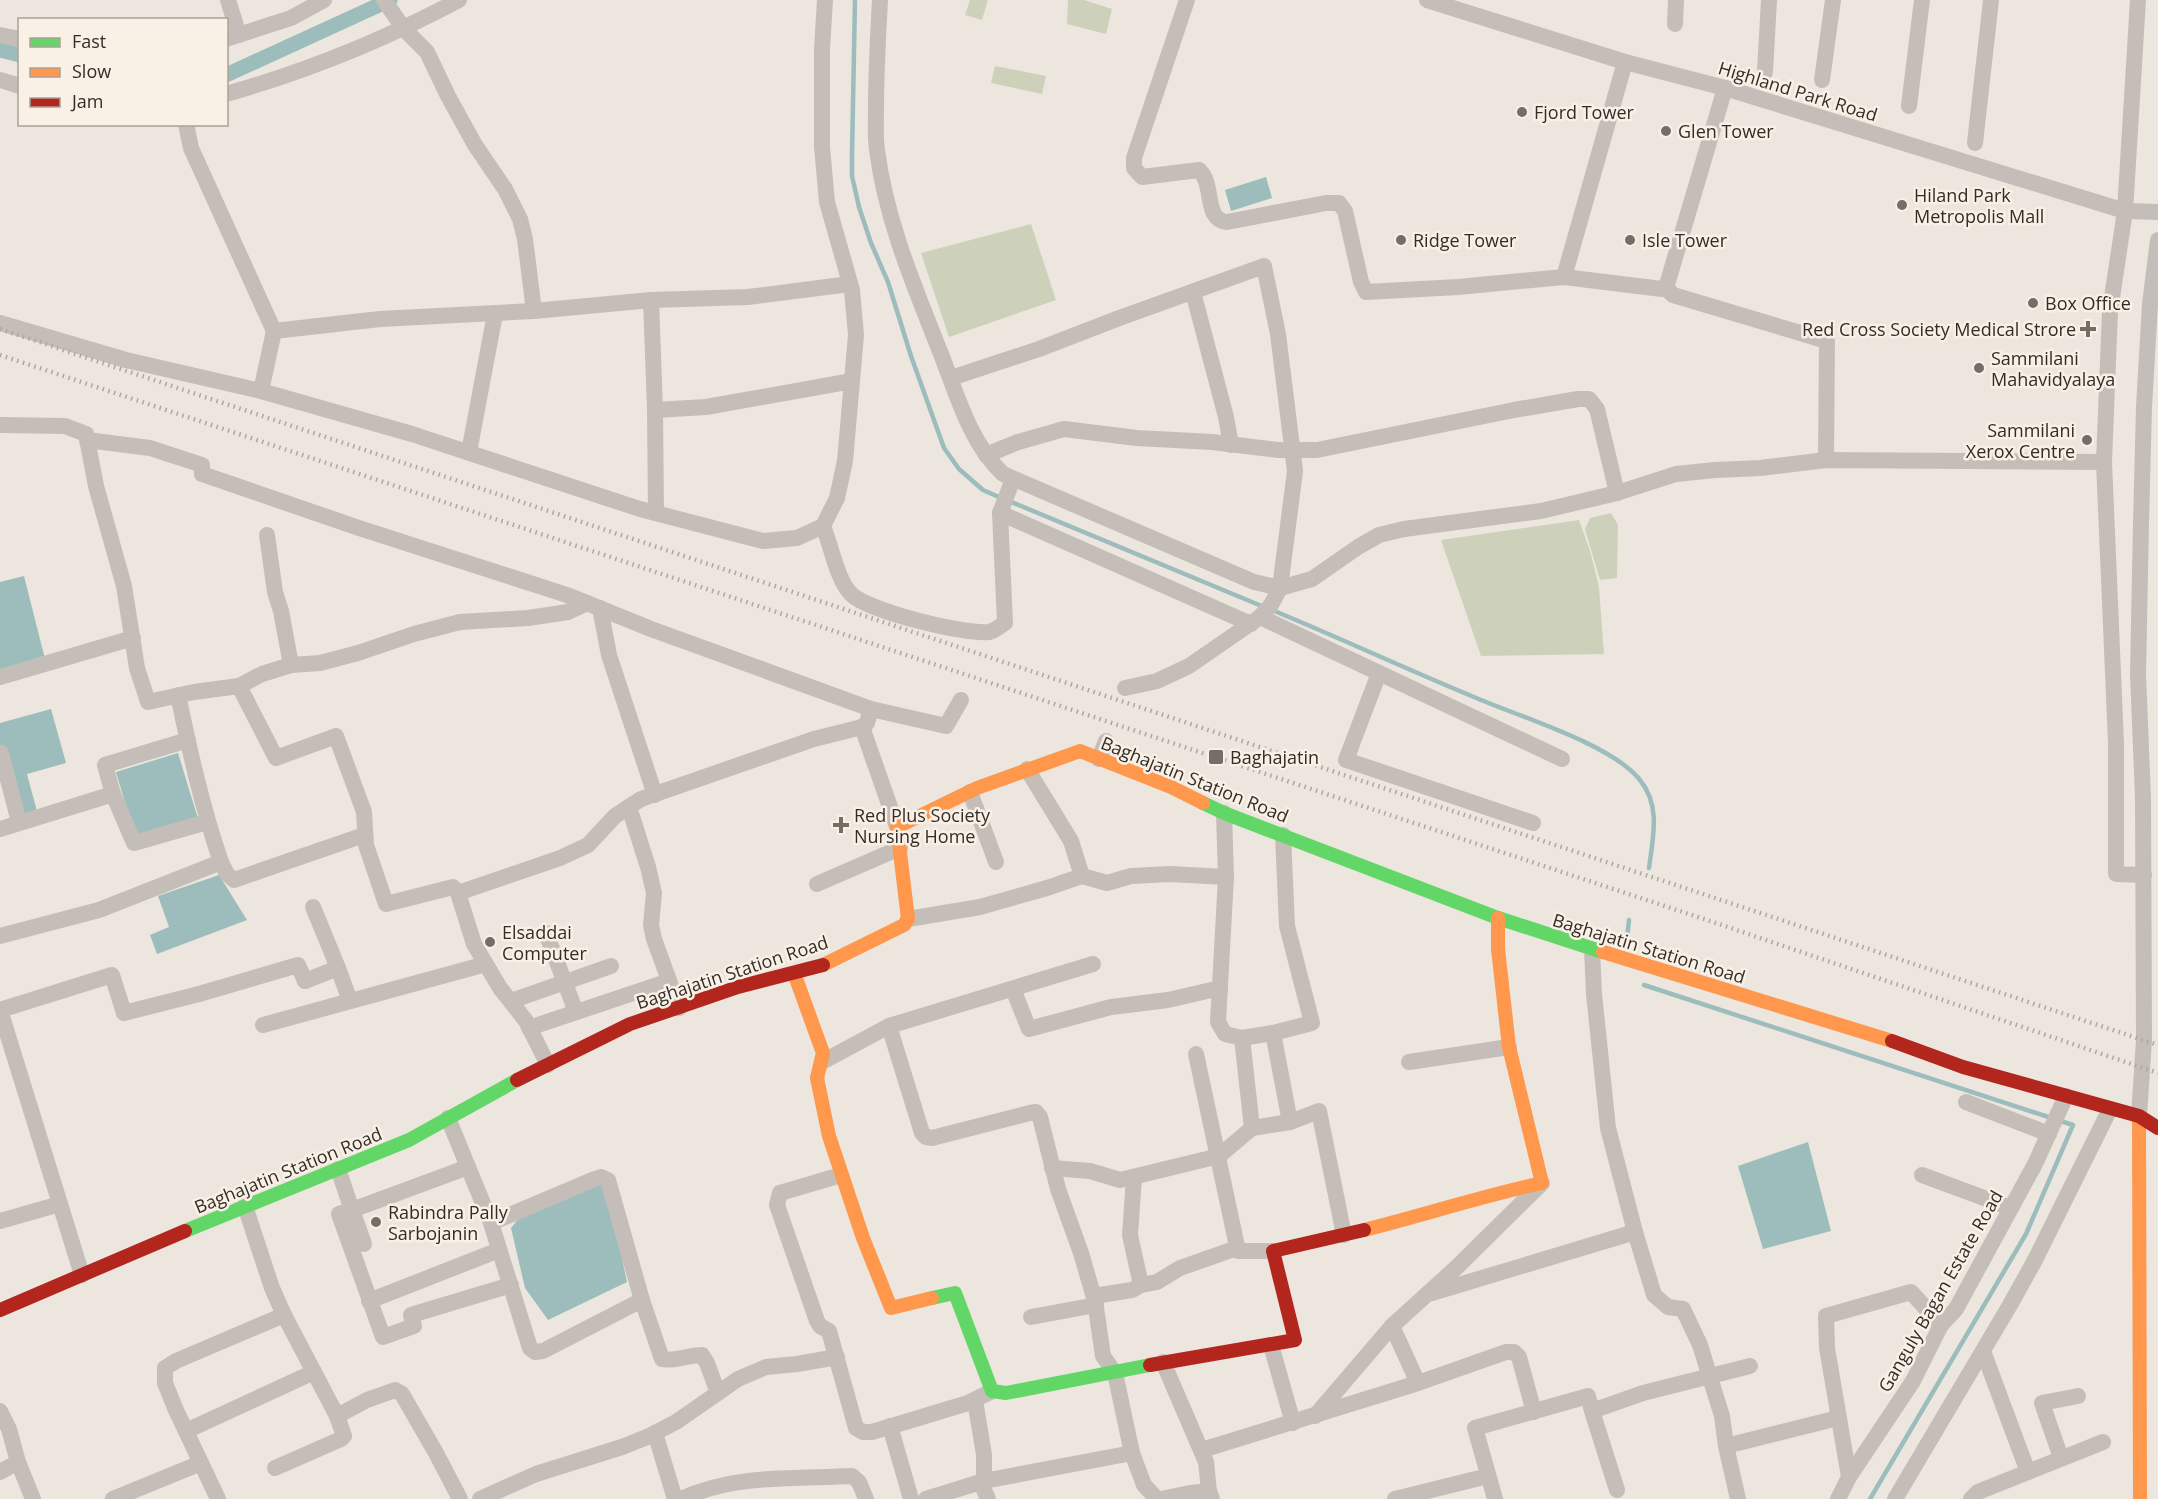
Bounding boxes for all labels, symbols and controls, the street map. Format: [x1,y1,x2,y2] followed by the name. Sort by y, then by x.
[18,18,228,126] legend
[72,29,106,53] text: Fast
[1716,55,1880,127] street label: Highland Park Road
[72,59,111,83] text: Slow
[70,89,104,113] text: Jam
[1534,100,1635,124] place label: Fjord Tower
[1515,105,1529,119] marker: Fjord Tower
[1678,119,1774,143] place label: Glen Tower
[1659,124,1673,138] marker: Glen Tower
[1914,183,2044,228] place label: Hiland Park Metropolis Mall
[1895,198,1909,212] marker: Hiland Park Metropolis Mall
[1413,228,1517,252] place label: Ridge Tower
[1642,228,1728,252] place label: Isle Tower
[1394,233,1408,247] marker: Ridge Tower
[1623,233,1637,247] marker: Isle Tower
[2045,291,2131,315] place label: Box Office
[2026,296,2040,310] marker: Box Office
[1802,317,2076,341] place label: Red Cross Society Medical Strore
[2081,322,2095,336] marker: Red Cross Society Medical Strore
[1991,346,2115,391] place label: Sammilani Mahavidyalaya
[1972,361,1986,375] marker: Sammilani Mahavidyalaya
[1966,418,2075,463] place label: Sammilani Xerox Centre
[2080,433,2094,447] marker: Sammilani Xerox Centre
[1098,730,1292,828] street label: Baghajatin Station Road
[1230,745,1319,769] place label: Baghajatin
[1207,748,1225,766] marker: Baghajatin
[854,803,991,848] place label: Red Plus Society Nursing Home
[832,816,850,834] marker: Red Plus Society Nursing Home
[1550,907,1748,989] street label: Baghajatin Station Road
[502,920,587,965] place label: Elsaddai Computer
[633,930,831,1014] street label: Baghajatin Station Road
[483,935,497,949] marker: Elsaddai Computer
[191,1121,385,1219] street label: Baghajatin Station Road
[1872,1186,2008,1396] street label: Ganguly Bagan Estate Road
[388,1200,509,1245] place label: Rabindra Pally Sarbojanin
[369,1215,383,1229] marker: Rabindra Pally Sarbojanin

